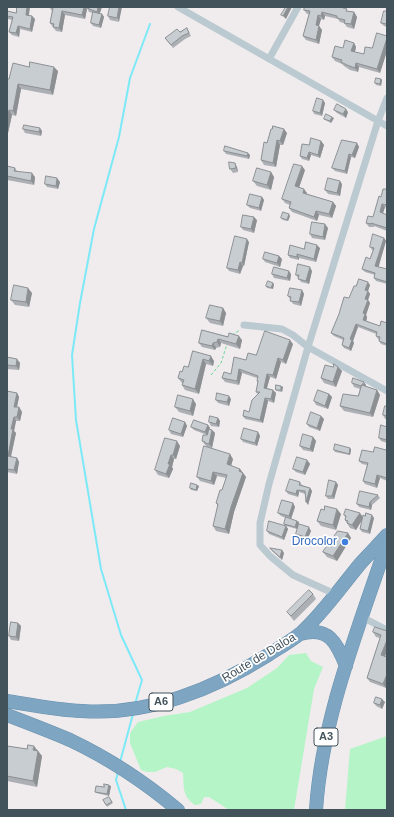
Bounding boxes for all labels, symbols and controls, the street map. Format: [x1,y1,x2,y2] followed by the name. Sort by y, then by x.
[292,535,337,549] place label: Drocolor
[340,537,350,547] marker: Drocolor
[220,630,298,686] street label: Route de Daloa
[149,693,173,711] road number: A6
[314,728,338,746] road number: A3

